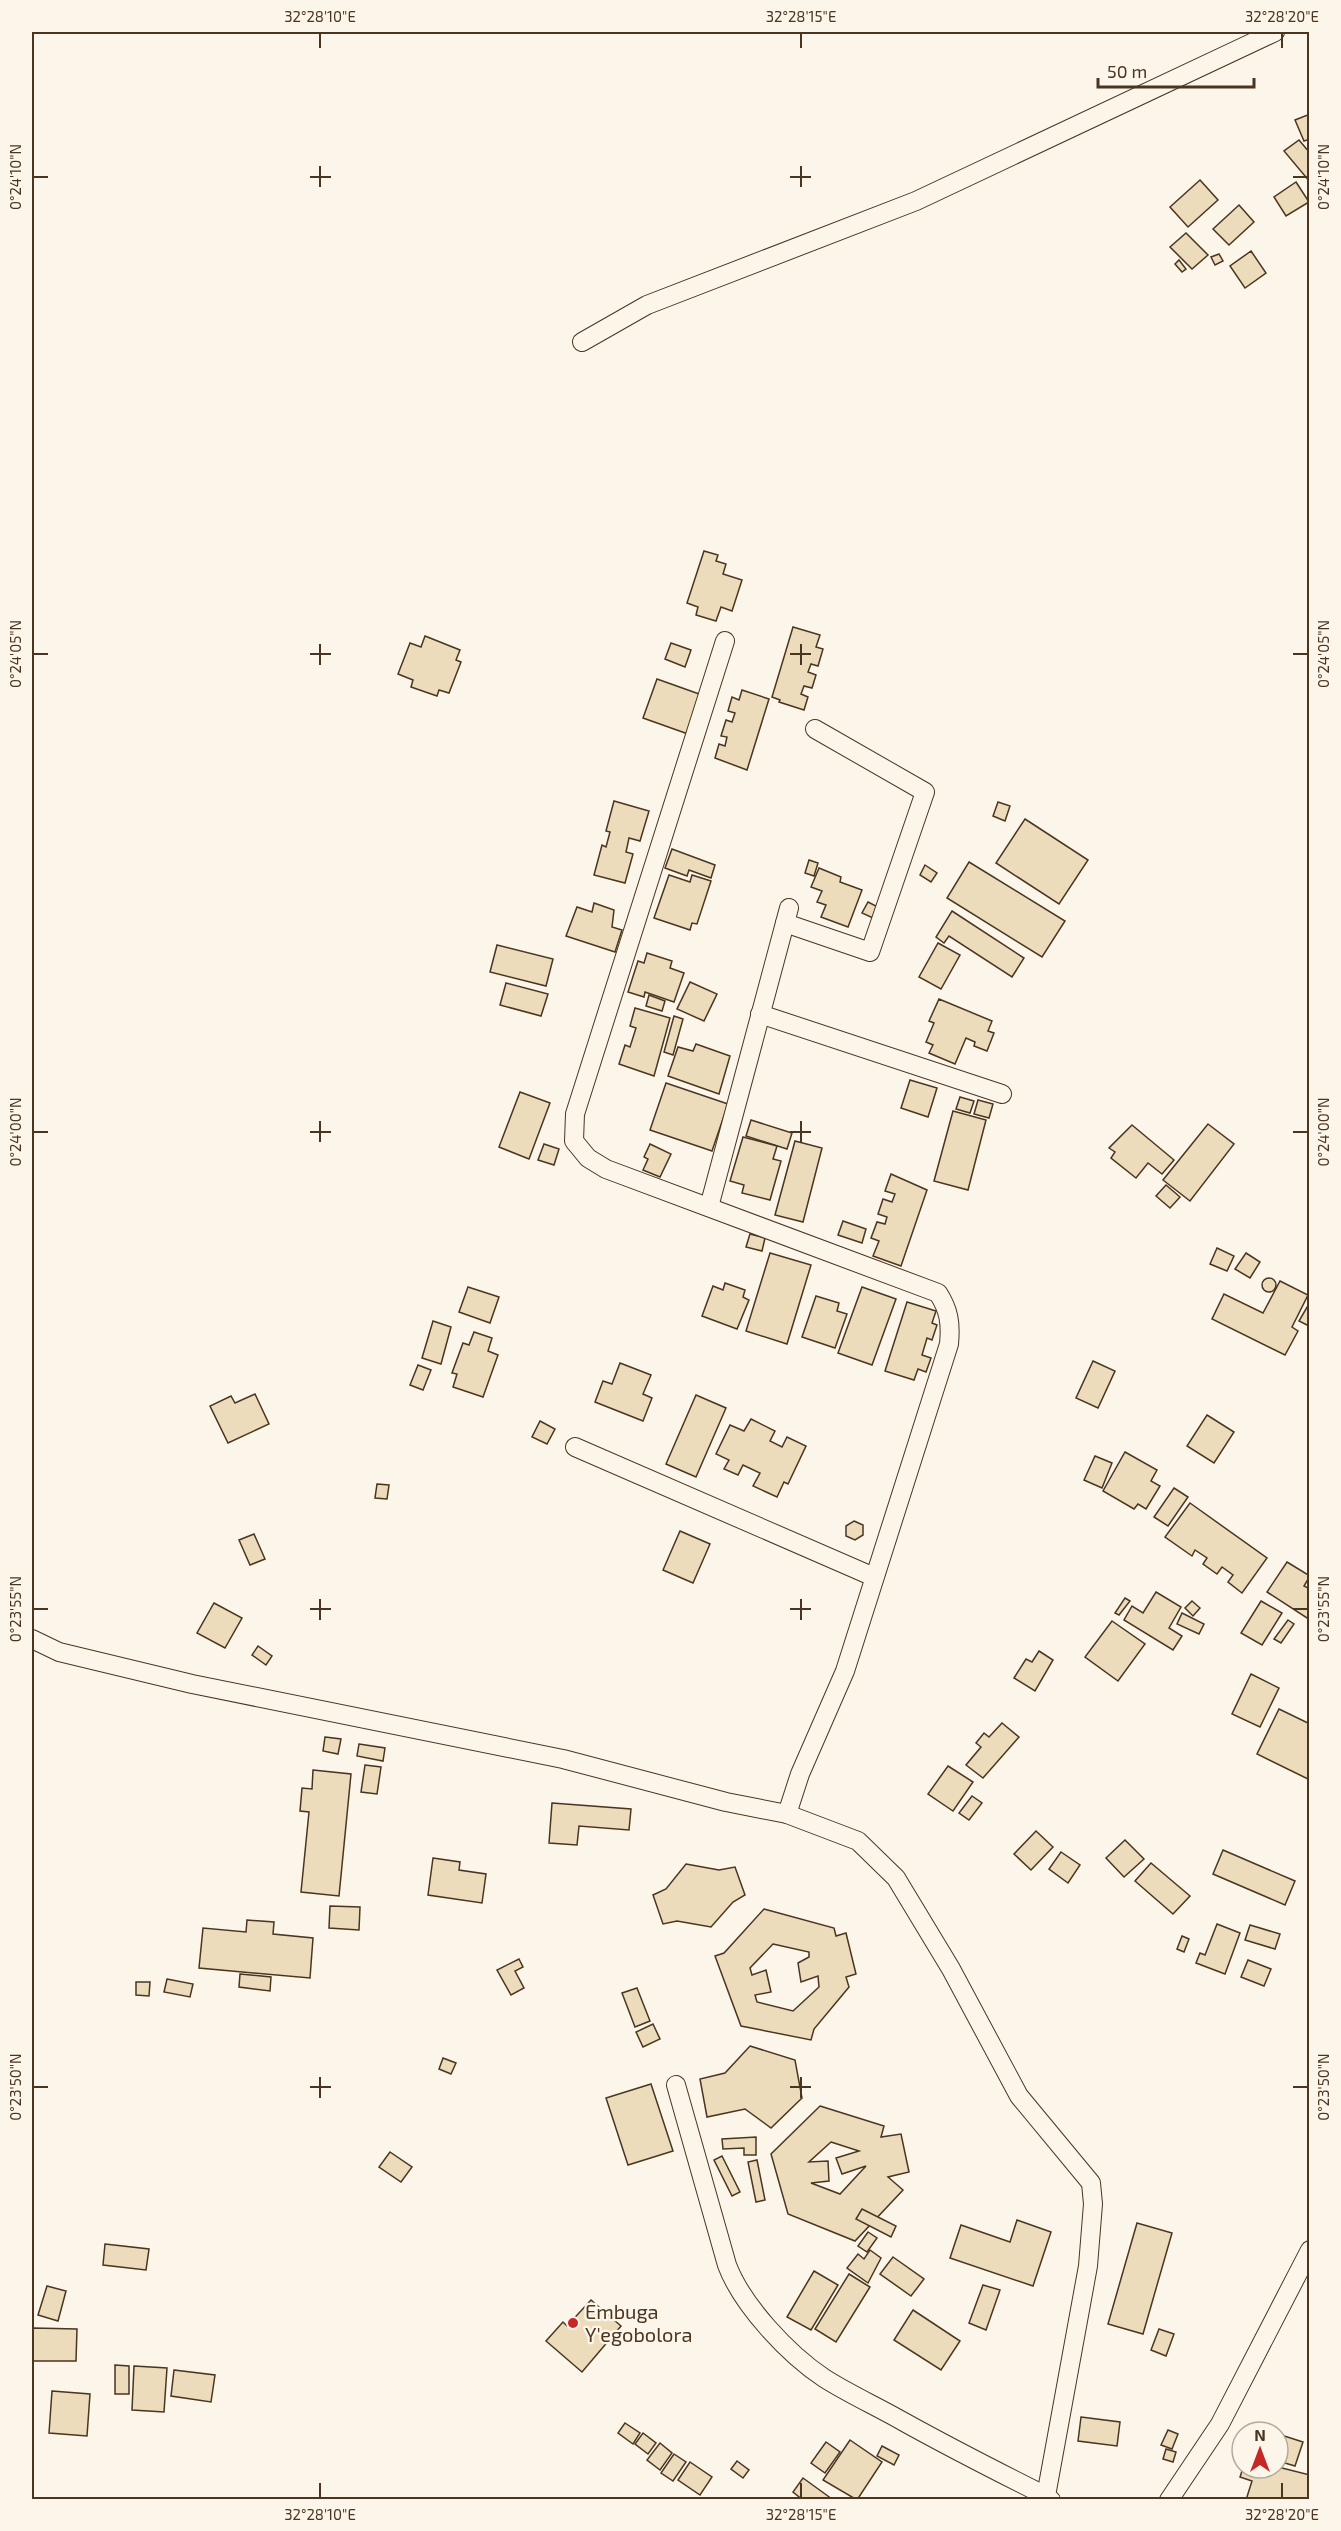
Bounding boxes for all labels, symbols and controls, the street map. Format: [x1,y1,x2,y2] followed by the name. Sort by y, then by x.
[284,7,356,25] text: 32°28'10"E
[766,7,836,25] text: 32°28'15"E
[1245,7,1319,25] text: 32°28'20"E
[1098,51,1254,89] scale bar
[1107,60,1147,82] text: 50 m
[6,144,24,210] text: 0°24'10"N
[1314,144,1332,210] text: 0°24'10"N
[6,620,24,688] text: 0°24'05"N
[1314,620,1332,688] text: 0°24'05"N
[6,1097,24,1167] text: 0°24'00"N
[1314,1097,1332,1167] text: 0°24'00"N
[6,1576,24,1642] text: 0°23'55"N
[1314,1576,1332,1642] text: 0°23'55"N
[6,2053,24,2121] text: 0°23'50"N
[1314,2053,1332,2121] text: 0°23'50"N
[585,2299,692,2346] place label: Embuga Y'egobolora
[566,2316,580,2330] marker: Embuga Y'egobolora
[1230,2420,1290,2480] north arrow
[1254,2425,1266,2444] text: N
[284,2505,356,2523] text: 32°28'10"E
[766,2505,836,2523] text: 32°28'15"E
[1245,2505,1319,2523] text: 32°28'20"E

